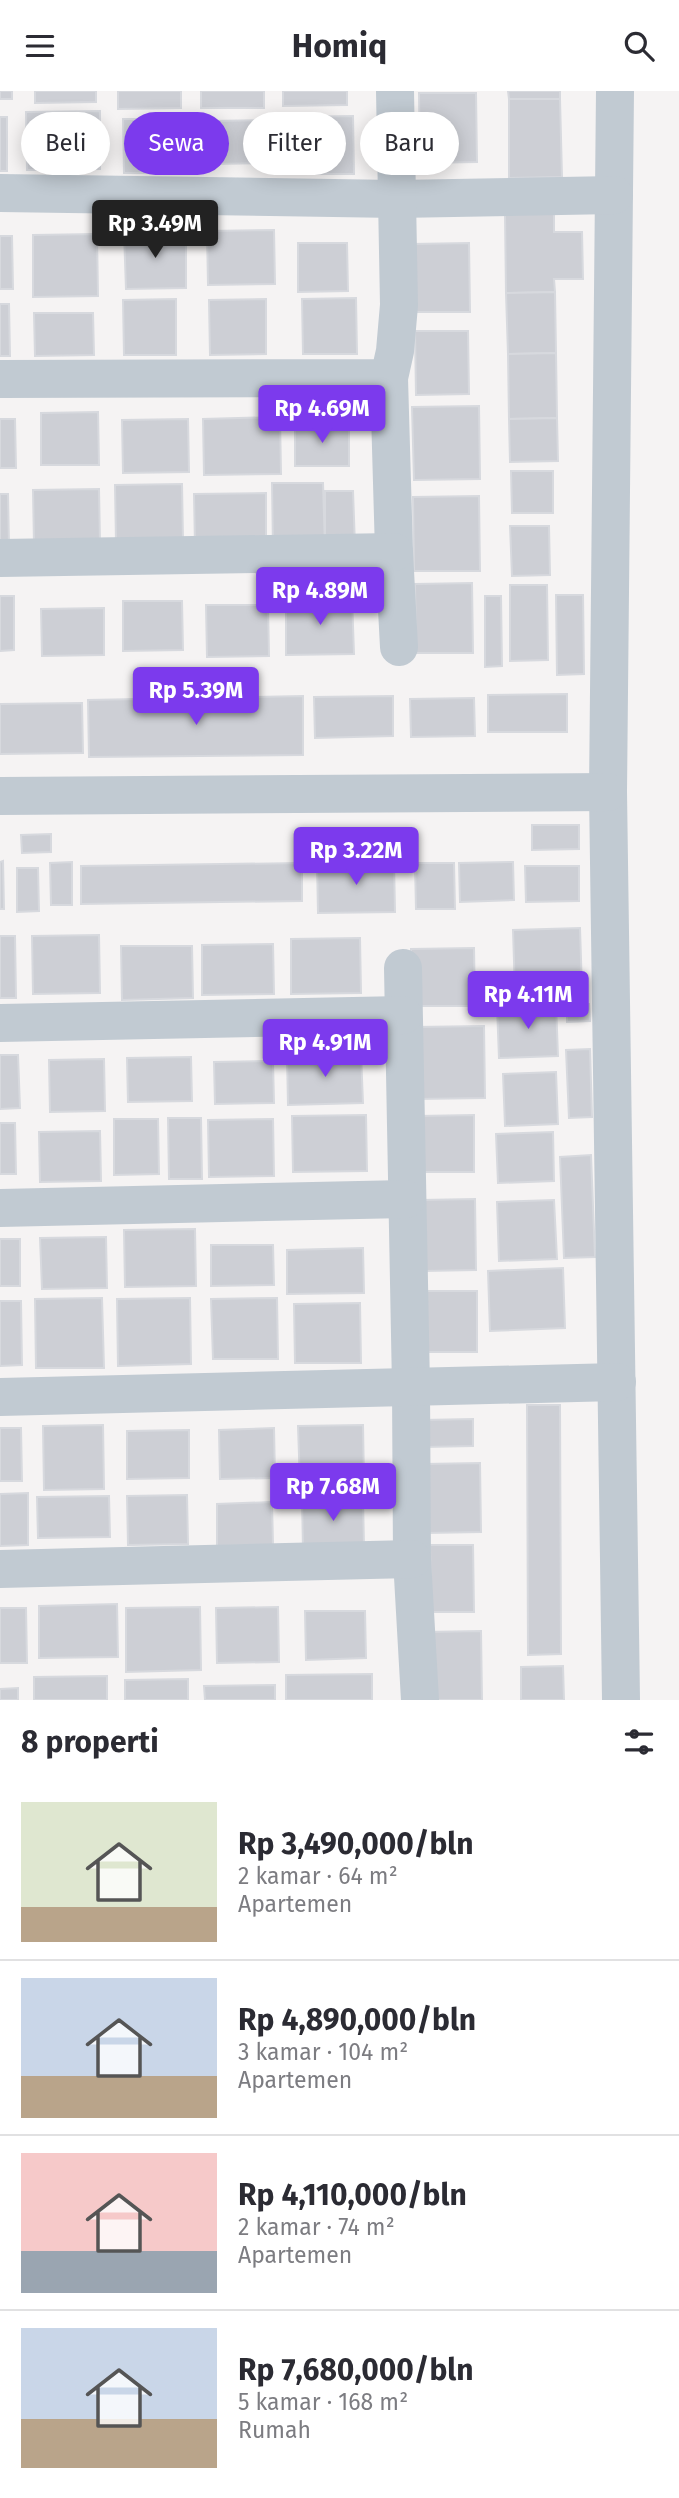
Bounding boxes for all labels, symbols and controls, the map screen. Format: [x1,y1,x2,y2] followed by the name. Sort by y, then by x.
[21,27,59,65] icon: menu
[292,27,387,65] text: Homiq
[620,27,658,65] icon: search
[21,112,110,175] chip: Beli
[124,112,229,175] chip: Sewa
[243,112,346,175] chip: Filter
[360,112,459,175] chip: Baru
[83,201,227,260] pin: Rp 3.49M
[108,209,202,237] text: Rp 3.49M
[250,385,394,445] pin: Rp 4.69M
[274,394,370,422] text: Rp 4.69M
[248,567,392,627] pin: Rp 4.89M
[272,576,368,604] text: Rp 4.89M
[124,667,268,727] pin: Rp 5.39M
[149,676,243,704] text: Rp 5.39M
[284,827,428,887] pin: Rp 3.22M
[310,836,402,864] text: Rp 3.22M
[456,971,600,1031] pin: Rp 4.11M
[484,980,572,1008] text: Rp 4.11M
[253,1019,397,1079] pin: Rp 4.91M
[279,1028,371,1056] text: Rp 4.91M
[261,1463,405,1523] pin: Rp 7.68M
[286,1472,380,1500] text: Rp 7.68M
[620,1723,658,1761] icon: filters
[21,1724,159,1760] text: 8 properti
[238,1826,474,1862] text: Rp 3,490,000/bln
[77,1830,161,1914] icon: home
[238,1862,398,1890] text: 2 kamar · 64 m²
[238,1890,352,1918] text: Apartemen
[238,2002,476,2038] text: Rp 4,890,000/bln
[77,2006,161,2090] icon: home
[238,2038,408,2066] text: 3 kamar · 104 m²
[238,2066,352,2094] text: Apartemen
[238,2177,467,2213] text: Rp 4,110,000/bln
[77,2181,161,2265] icon: home
[238,2213,395,2241] text: 2 kamar · 74 m²
[238,2241,352,2269] text: Apartemen
[238,2352,474,2388] text: Rp 7,680,000/bln
[77,2356,161,2440] icon: home
[238,2388,408,2416] text: 5 kamar · 168 m²
[238,2416,311,2444] text: Rumah

